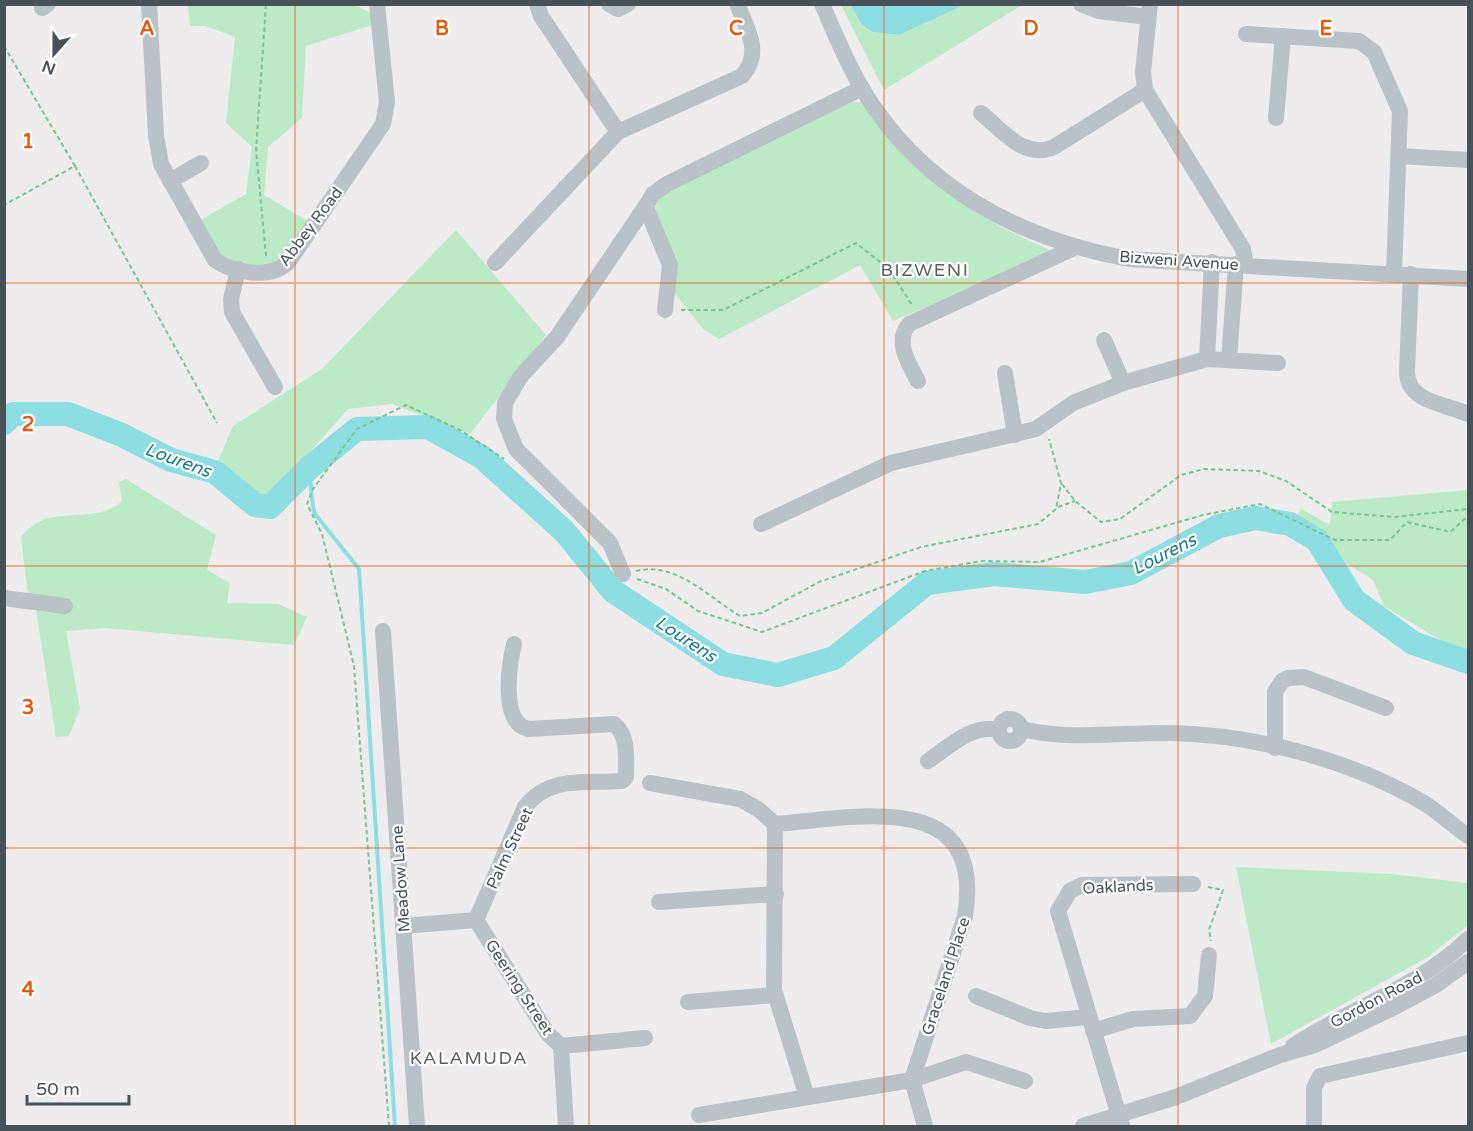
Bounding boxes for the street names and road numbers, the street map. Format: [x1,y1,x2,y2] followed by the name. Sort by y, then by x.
[275,183,347,270] street label: Abbey Road
[1119,247,1239,275] street label: Bizweni Avenue
[482,804,538,892] street label: Palm Street
[387,825,415,933] street label: Meadow Lane
[1082,875,1154,899] street label: Oaklands
[917,915,974,1038] street label: Graceland Place
[481,936,558,1039] street label: Geering Street
[1327,967,1426,1033] street label: Gordon Road

